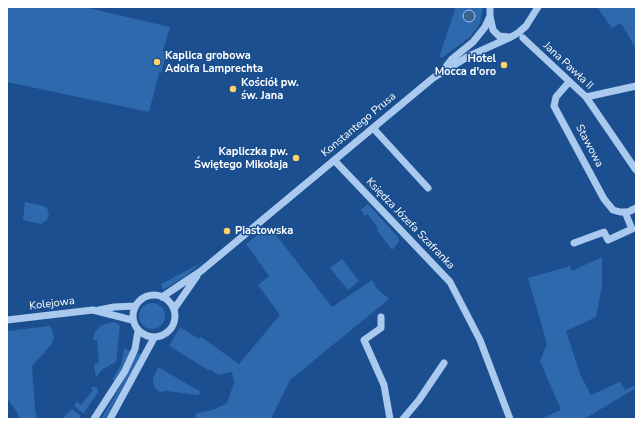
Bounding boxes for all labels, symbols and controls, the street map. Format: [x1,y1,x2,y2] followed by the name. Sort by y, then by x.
[540,39,596,93] street label: Jana Pawła II
[165,49,263,75] place label: Kaplica grobowa Adolfa Lamprechta
[435,52,496,78] place label: Hotel Mocca d'oro
[152,57,162,67] marker: Kaplica grobowa Adolfa Lamprechta
[499,60,509,70] marker: Hotel Mocca d'oro
[241,76,299,102] place label: Kościół pw. św. Jana
[228,84,238,94] marker: Kościół pw. św. Jana
[319,90,399,160] street label: Konstantego Prusa
[572,122,606,170] street label: Stawowa
[194,145,288,171] place label: Kapliczka pw. Świętego Mikołaja
[291,153,301,163] marker: Kapliczka pw. Świętego Mikołaja
[363,176,457,272] street label: Księdza Józefa Szafranka
[235,224,293,238] place label: Piastowska
[222,226,232,236] marker: Piastowska
[29,295,75,313] street label: Kolejowa

